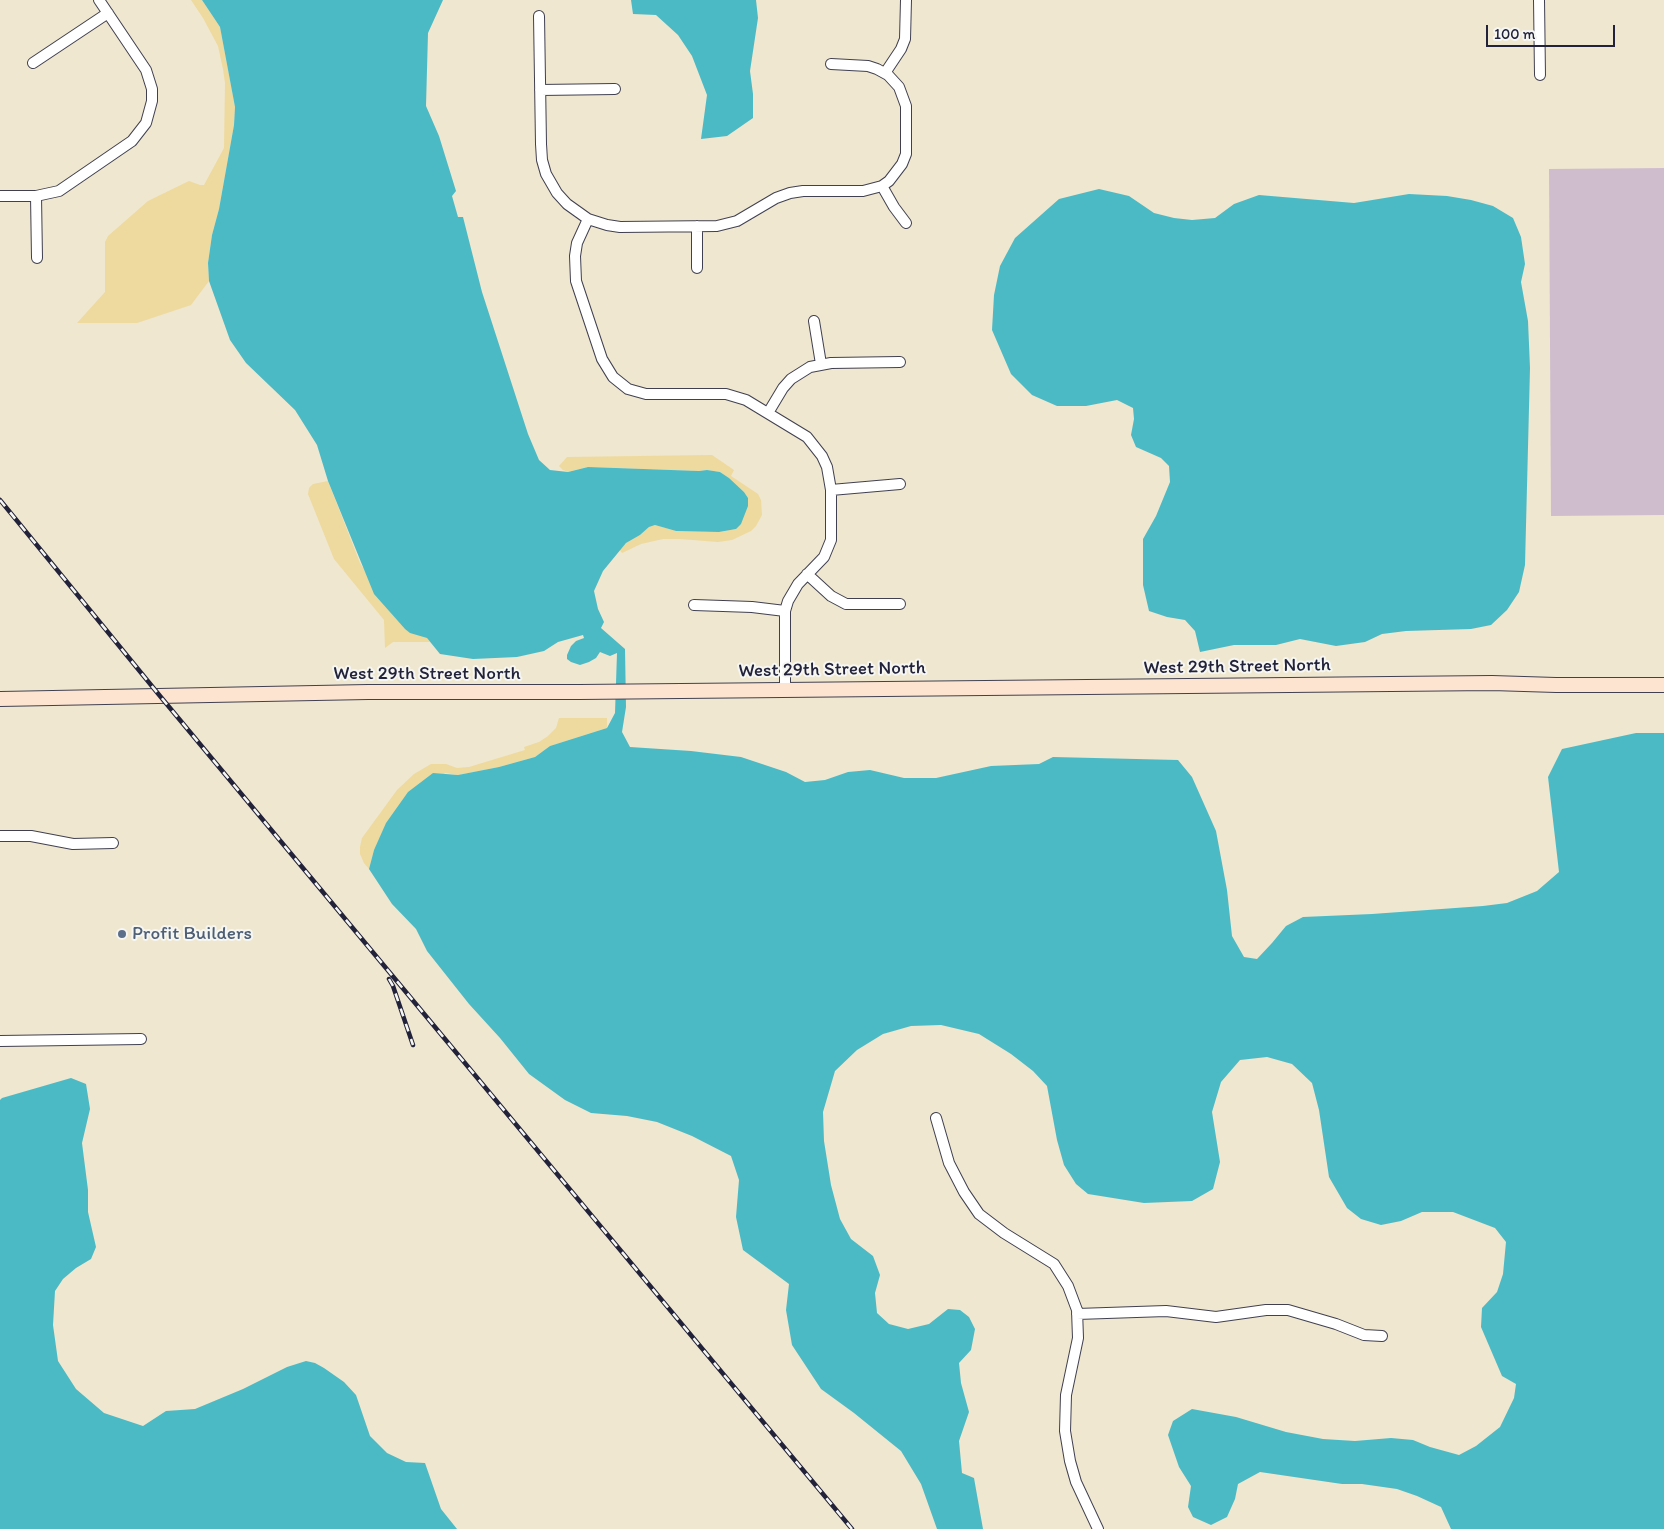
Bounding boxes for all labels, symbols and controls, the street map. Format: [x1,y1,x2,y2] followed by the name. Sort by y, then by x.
[1489,15,1618,47] scale bar
[1494,25,1535,43] text: 100 m
[1143,654,1331,680] street label: West 29th Street North
[738,657,926,683] street label: West 29th Street North
[333,663,521,685] street label: West 29th Street North
[132,923,252,945] place label: Profit Builders
[116,928,128,940] marker: Profit Builders

